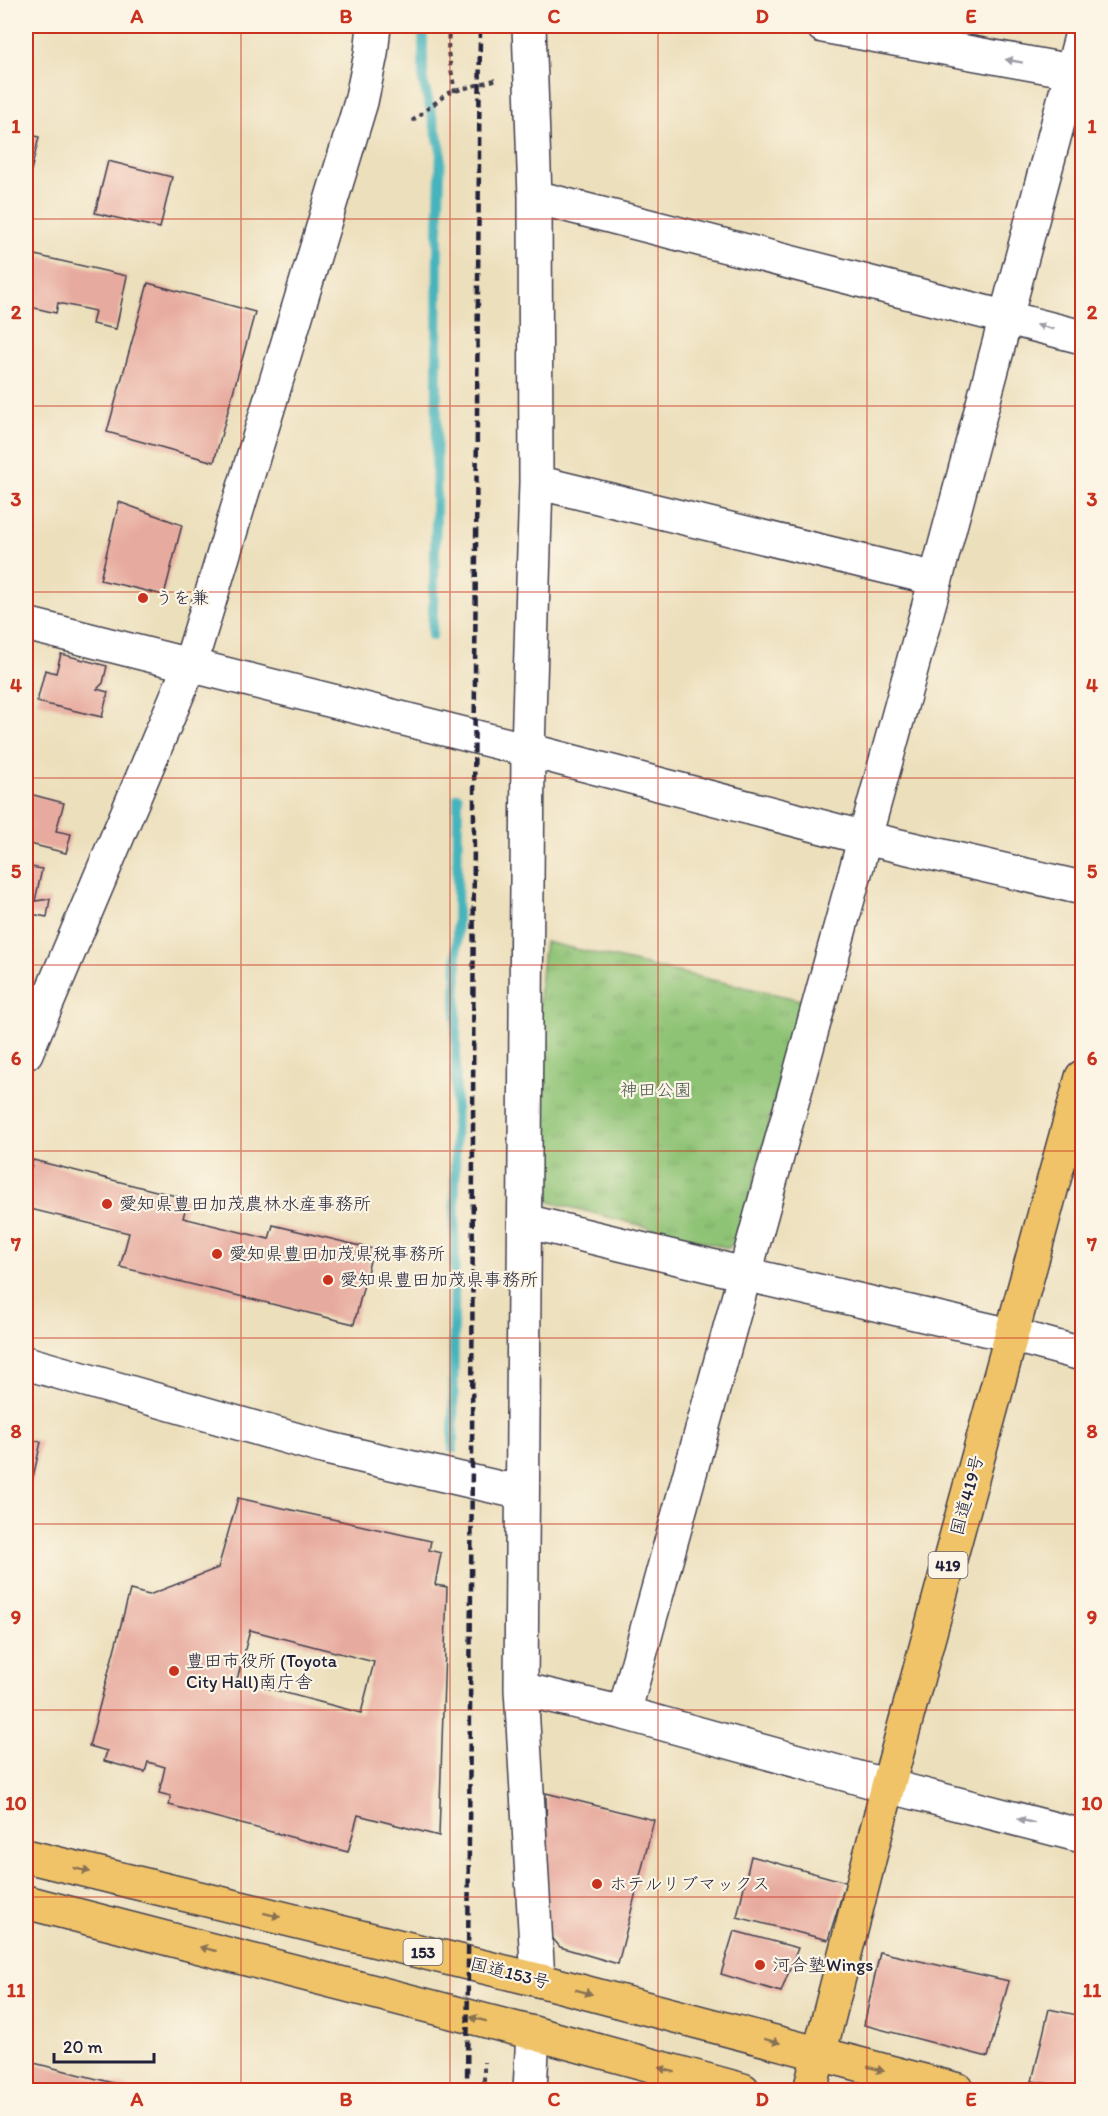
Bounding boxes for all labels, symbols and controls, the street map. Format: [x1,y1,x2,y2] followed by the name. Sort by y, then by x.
[130,4,144,28] text: A
[340,4,353,28] text: B
[548,4,561,28] text: C
[755,4,769,28] text: D
[965,4,977,28] text: E
[1004,56,1023,65] one-way arrow
[11,114,21,138] text: 1
[1087,114,1097,138] text: 1
[11,300,22,324] text: 2
[1087,300,1098,324] text: 2
[1036,321,1054,331] one-way arrow
[11,487,22,511] text: 3
[1087,487,1098,511] text: 3
[155,587,209,609] place label: うを兼
[136,591,150,605] marker: うを兼
[10,673,22,697] text: 4
[1086,673,1098,697] text: 4
[11,859,22,883] text: 5
[1087,859,1098,883] text: 5
[11,1046,22,1070] text: 6
[1087,1046,1098,1070] text: 6
[620,1079,692,1101] park label: 神田公園
[119,1193,371,1215] place label: 愛知県豊田加茂農林水産事務所
[100,1197,114,1211] marker: 愛知県豊田加茂農林水産事務所
[10,1232,21,1256] text: 7
[1086,1232,1097,1256] text: 7
[229,1243,445,1265] place label: 愛知県豊田加茂県税事務所
[210,1247,224,1261] marker: 愛知県豊田加茂県税事務所
[340,1269,538,1291] place label: 愛知県豊田加茂県事務所
[321,1273,335,1287] marker: 愛知県豊田加茂県事務所
[11,1419,22,1443] text: 8
[1087,1419,1098,1443] text: 8
[946,1452,988,1538] street label: 国道419号
[928,1552,968,1578] road number: 419
[11,1605,21,1629] text: 9
[1087,1605,1097,1629] text: 9
[186,1650,338,1693] place label: 豊田市役所 (Toyota City Hall)南庁舎
[167,1664,181,1678] marker: 豊田市役所 (Toyota City Hall)南庁舎
[5,1791,27,1815] text: 10
[1081,1791,1103,1815] text: 10
[1017,1816,1035,1826] one-way arrow
[73,1865,92,1875] one-way arrow
[609,1873,770,1895] place label: ホテルリブマックス
[590,1877,604,1891] marker: ホテルリブマックス
[263,1911,281,1921] one-way arrow
[404,1939,442,1965] road number: 153
[199,1944,217,1953] one-way arrow
[468,1952,552,1994] street label: 国道153号
[772,1954,873,1976] place label: 河合塾Wings
[753,1958,767,1972] marker: 河合塾Wings
[7,1978,26,2002] text: 11
[1083,1978,1102,2002] text: 11
[575,1987,593,1997] one-way arrow
[469,2013,488,2023] one-way arrow
[54,2026,154,2064] scale bar
[63,2036,103,2058] text: 20 m
[763,2037,781,2047] one-way arrow
[658,2064,676,2074] one-way arrow
[868,2065,886,2074] one-way arrow
[130,2087,144,2111] text: A
[340,2087,353,2111] text: B
[548,2087,561,2111] text: C
[755,2087,769,2111] text: D
[965,2087,977,2111] text: E

